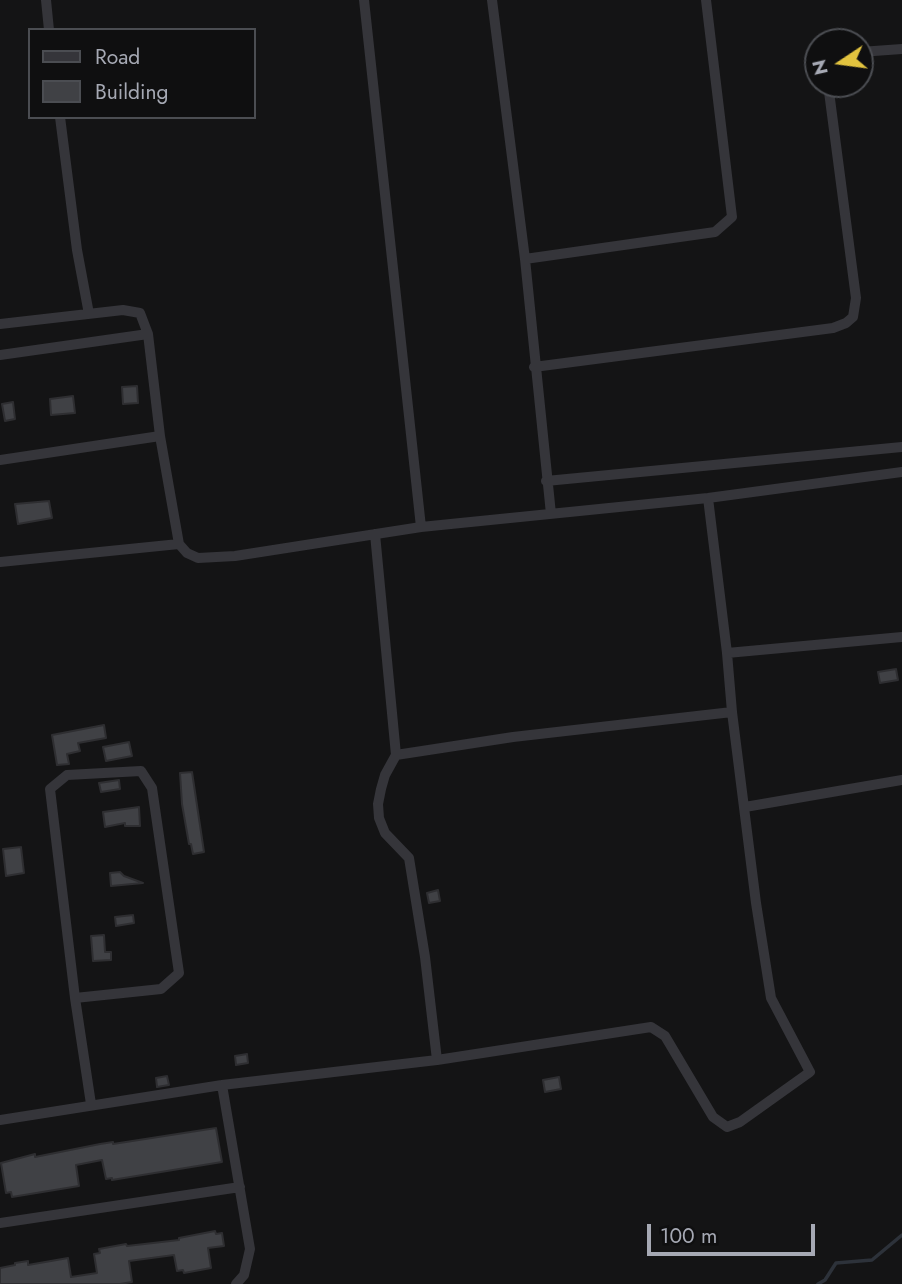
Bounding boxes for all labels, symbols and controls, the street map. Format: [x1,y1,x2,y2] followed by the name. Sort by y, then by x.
[28,28,256,119] legend
[804,28,874,98] north arrow
[95,42,140,72] text: Road
[805,57,835,78] text: N
[95,77,168,107] text: Building
[650,1210,818,1254] scale bar
[660,1221,717,1251] text: 100 m

